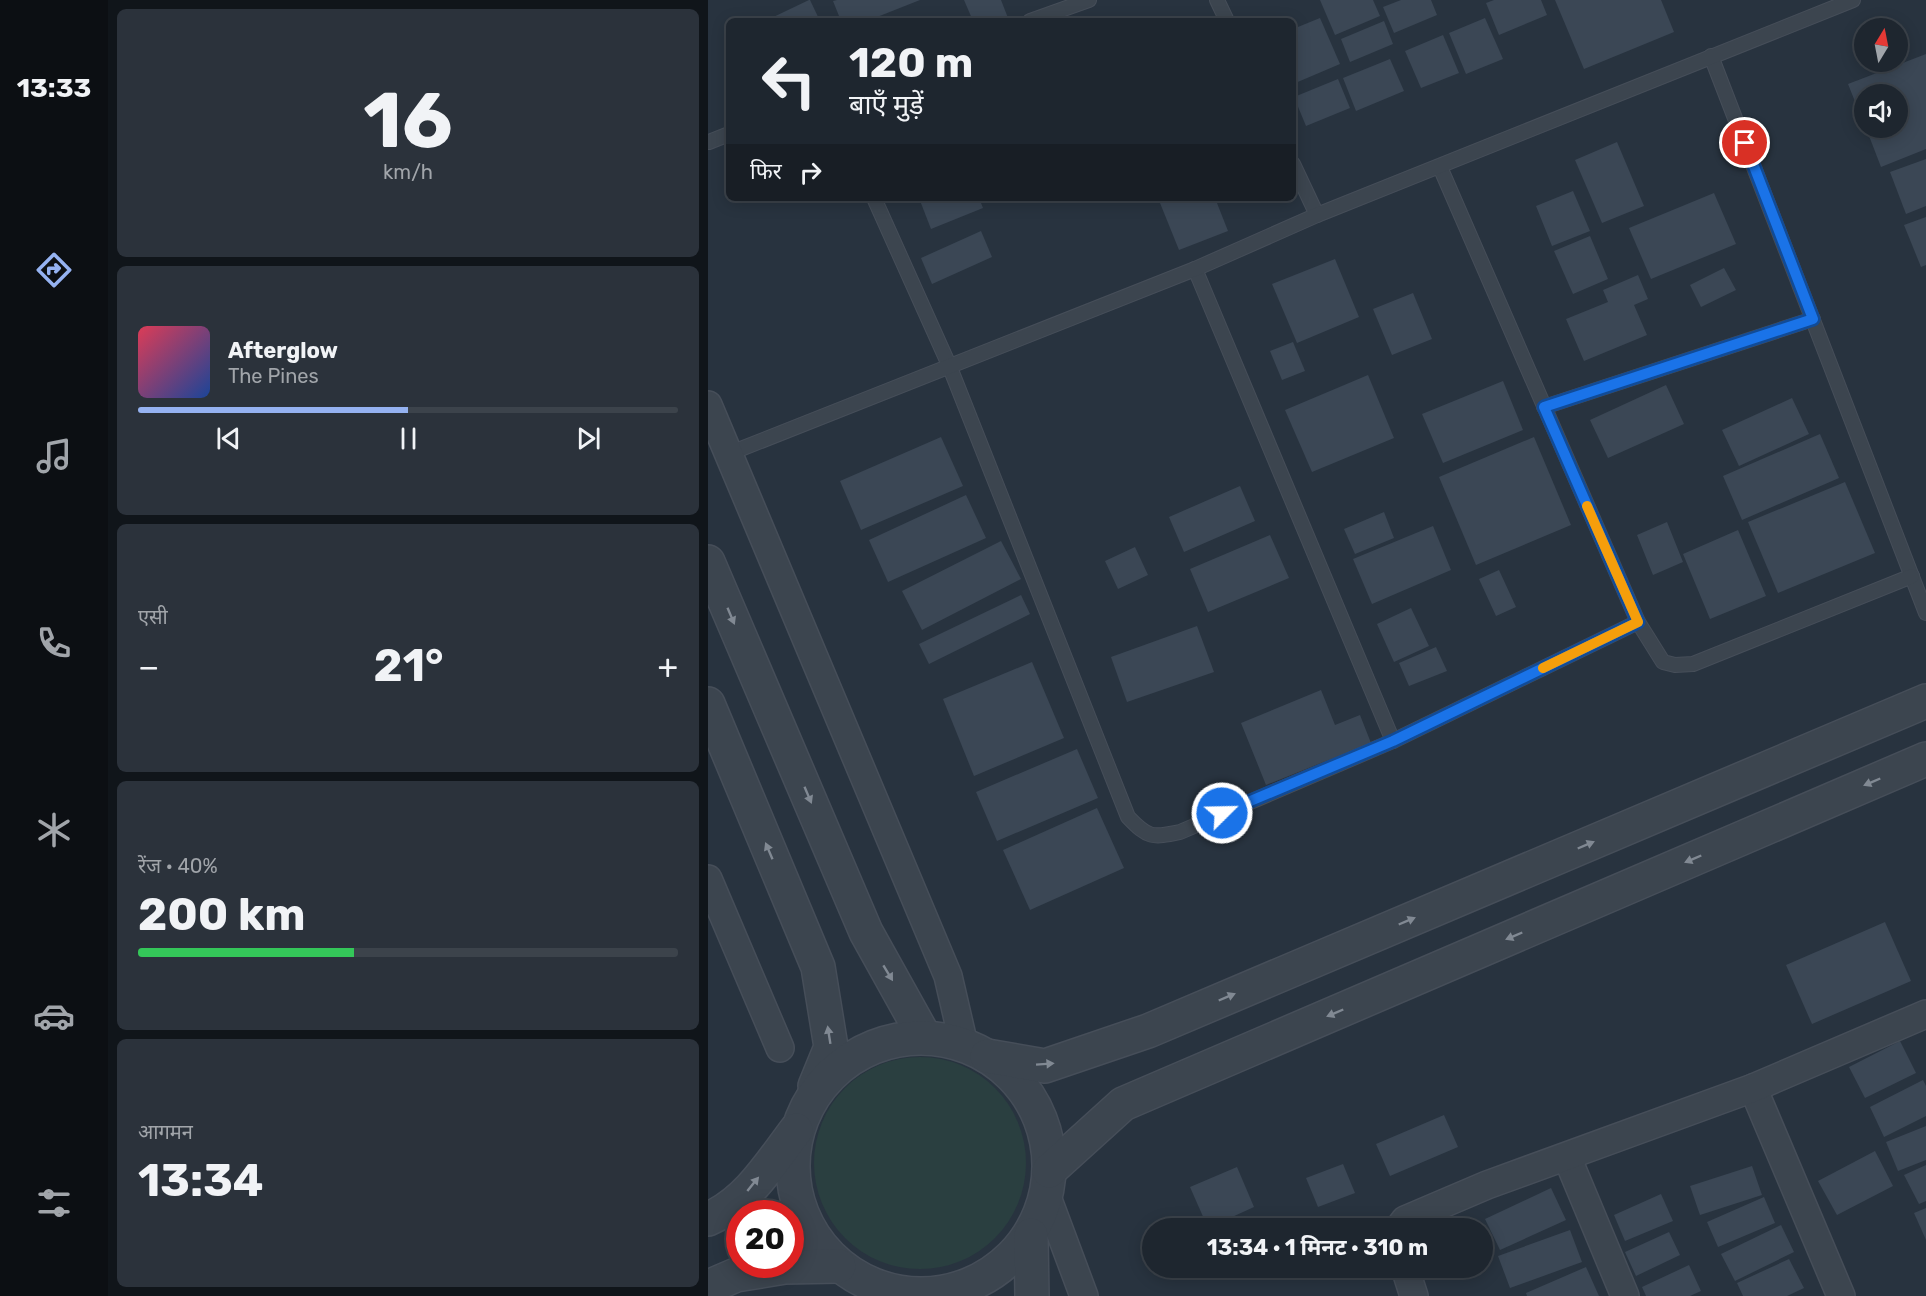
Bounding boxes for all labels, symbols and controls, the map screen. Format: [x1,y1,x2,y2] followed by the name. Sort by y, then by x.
[1854,18,1908,72] north arrow
[1854,18,1908,138] map controls
[849,38,973,88] text: 120 m
[750,42,828,120] icon: left
[17,72,91,104] text: 13:33
[363,74,453,167] text: 16
[1854,84,1908,138] button: sound
[849,89,924,121] text: बाएँ मुड़ें
[1719,117,1770,168] pin
[1728,126,1761,159] icon: arrive
[794,156,827,189] icon: right
[750,158,782,185] text: फिर
[383,160,433,184] text: km/h
[33,249,75,291] icon: directions
[228,337,338,364] text: Afterglow
[228,364,319,388] text: The Pines
[212,422,245,455] icon: previous
[392,422,425,455] icon: pause
[572,422,605,455] icon: next
[33,435,75,477] icon: music
[138,605,168,629] text: एसी
[727,607,736,625] one-way arrow
[33,622,75,664] icon: phone
[373,639,444,692] text: 21°
[138,647,159,686] text: −
[657,647,678,686] text: +
[1863,777,1881,787] one-way arrow
[1190,781,1254,845] position arrow
[803,787,812,804] one-way arrow
[33,809,75,851] icon: climate
[1577,840,1595,849] one-way arrow
[764,841,774,859] one-way arrow
[138,854,218,878] text: रेंज · 40%
[1684,855,1702,864] one-way arrow
[138,888,306,941] text: 200 km
[1398,916,1416,926] one-way arrow
[1505,932,1523,941] one-way arrow
[883,965,894,981] one-way arrow
[1218,992,1236,1001] one-way arrow
[33,995,75,1037] icon: car
[1325,1008,1343,1018] one-way arrow
[824,1026,833,1045] one-way arrow
[1035,1059,1054,1068] one-way arrow
[138,1120,193,1144] text: आगमन
[138,1154,264,1207] text: 13:34
[747,1176,760,1192] one-way arrow
[33,1182,75,1224] icon: filters
[726,1200,804,1278] speed limit sign: 20
[1207,1234,1428,1261] text: 13:34 · 1 मिनट · 310 m

